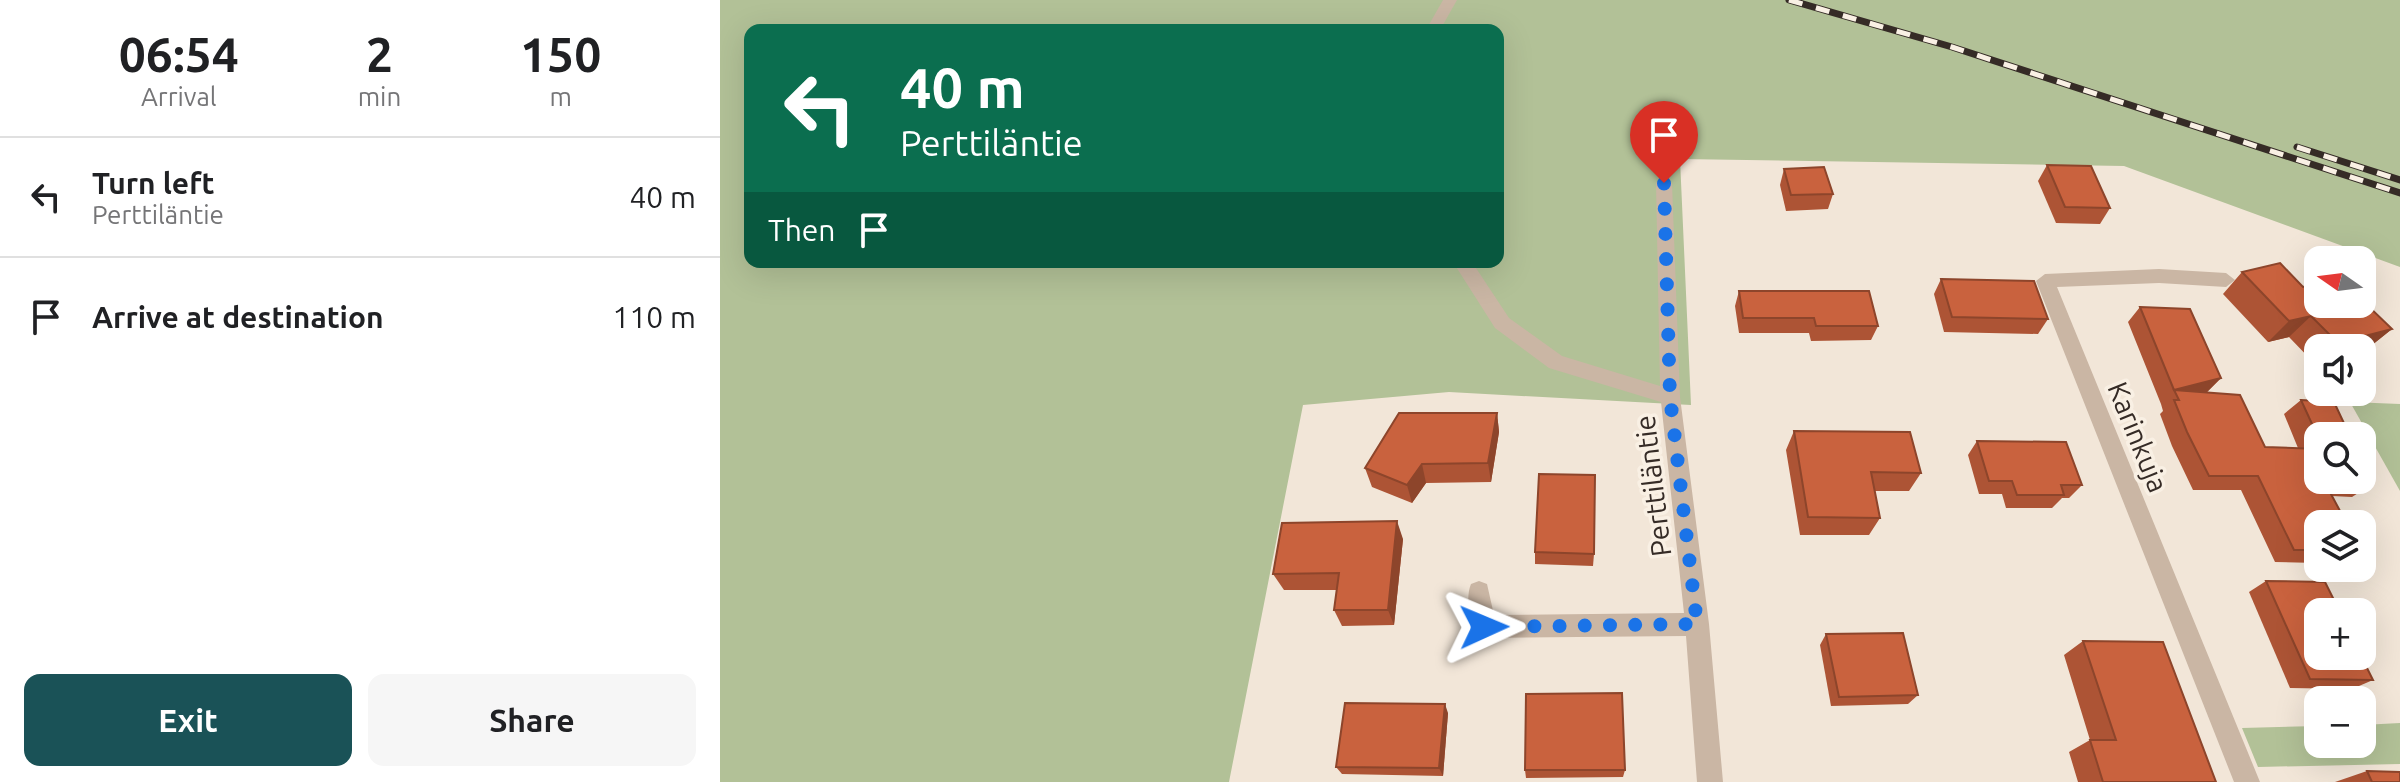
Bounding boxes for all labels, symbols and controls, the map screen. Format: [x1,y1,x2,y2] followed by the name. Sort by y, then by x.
[119,27,239,81] text: 06:54
[366,27,393,81] text: 2
[520,27,601,81] text: 150
[768,56,872,160] icon: left
[900,56,1025,119] text: 40 m
[141,82,217,111] text: Arrival
[358,82,401,111] text: min
[549,82,572,111] text: m
[1630,101,1698,183] pin
[1642,113,1686,157] icon: arrive
[900,122,1083,163] text: Perttiläntie
[92,166,214,200] text: Turn left
[24,175,68,219] icon: left
[629,180,696,214] text: 40 m
[92,200,224,229] text: Perttiläntie
[852,208,896,252] icon: arrive
[768,213,836,247] text: Then
[2304,246,2376,318] north arrow
[2304,246,2376,758] map controls
[24,295,68,339] icon: arrive
[92,300,384,334] text: Arrive at destination
[612,300,696,334] text: 110 m
[2304,334,2376,406] button: sound
[2102,377,2175,496] street label: Karinkuja
[1628,414,1677,558] street label: Perttiläntie
[2304,422,2376,494] button: search
[2304,510,2376,582] button: layers
[1442,585,1526,669] position arrow
[2304,598,2376,670] button: +
[24,674,352,766] button: Exit
[368,674,696,766] button: Share
[2304,686,2376,758] button: −

